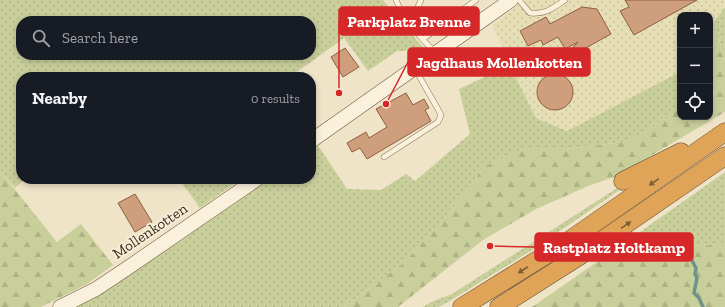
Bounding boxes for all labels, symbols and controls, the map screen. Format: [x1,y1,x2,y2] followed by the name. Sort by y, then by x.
[339,7,479,35] callout: Parkplatz Brenne
[347,12,471,31] text: Parkplatz Brenne
[677,12,713,120] map controls
[677,12,713,48] button: +
[16,16,316,60] search box
[30,27,52,49] icon: search
[62,29,138,47] text: Search here
[408,48,590,76] callout: Jagdhaus Mollenkotten
[677,48,713,84] button: −
[416,53,583,72] text: Jagdhaus Mollenkotten
[677,84,713,120] button: locate
[32,88,87,108] text: Nearby
[251,91,300,106] text: 0 results
[649,178,659,186] one-way arrow
[109,199,191,263] street label: Mollenkotten
[621,221,631,229] one-way arrow
[535,233,693,261] callout: Rastplatz Holtkamp
[543,238,685,257] text: Rastplatz Holtkamp
[518,266,528,274] one-way arrow

